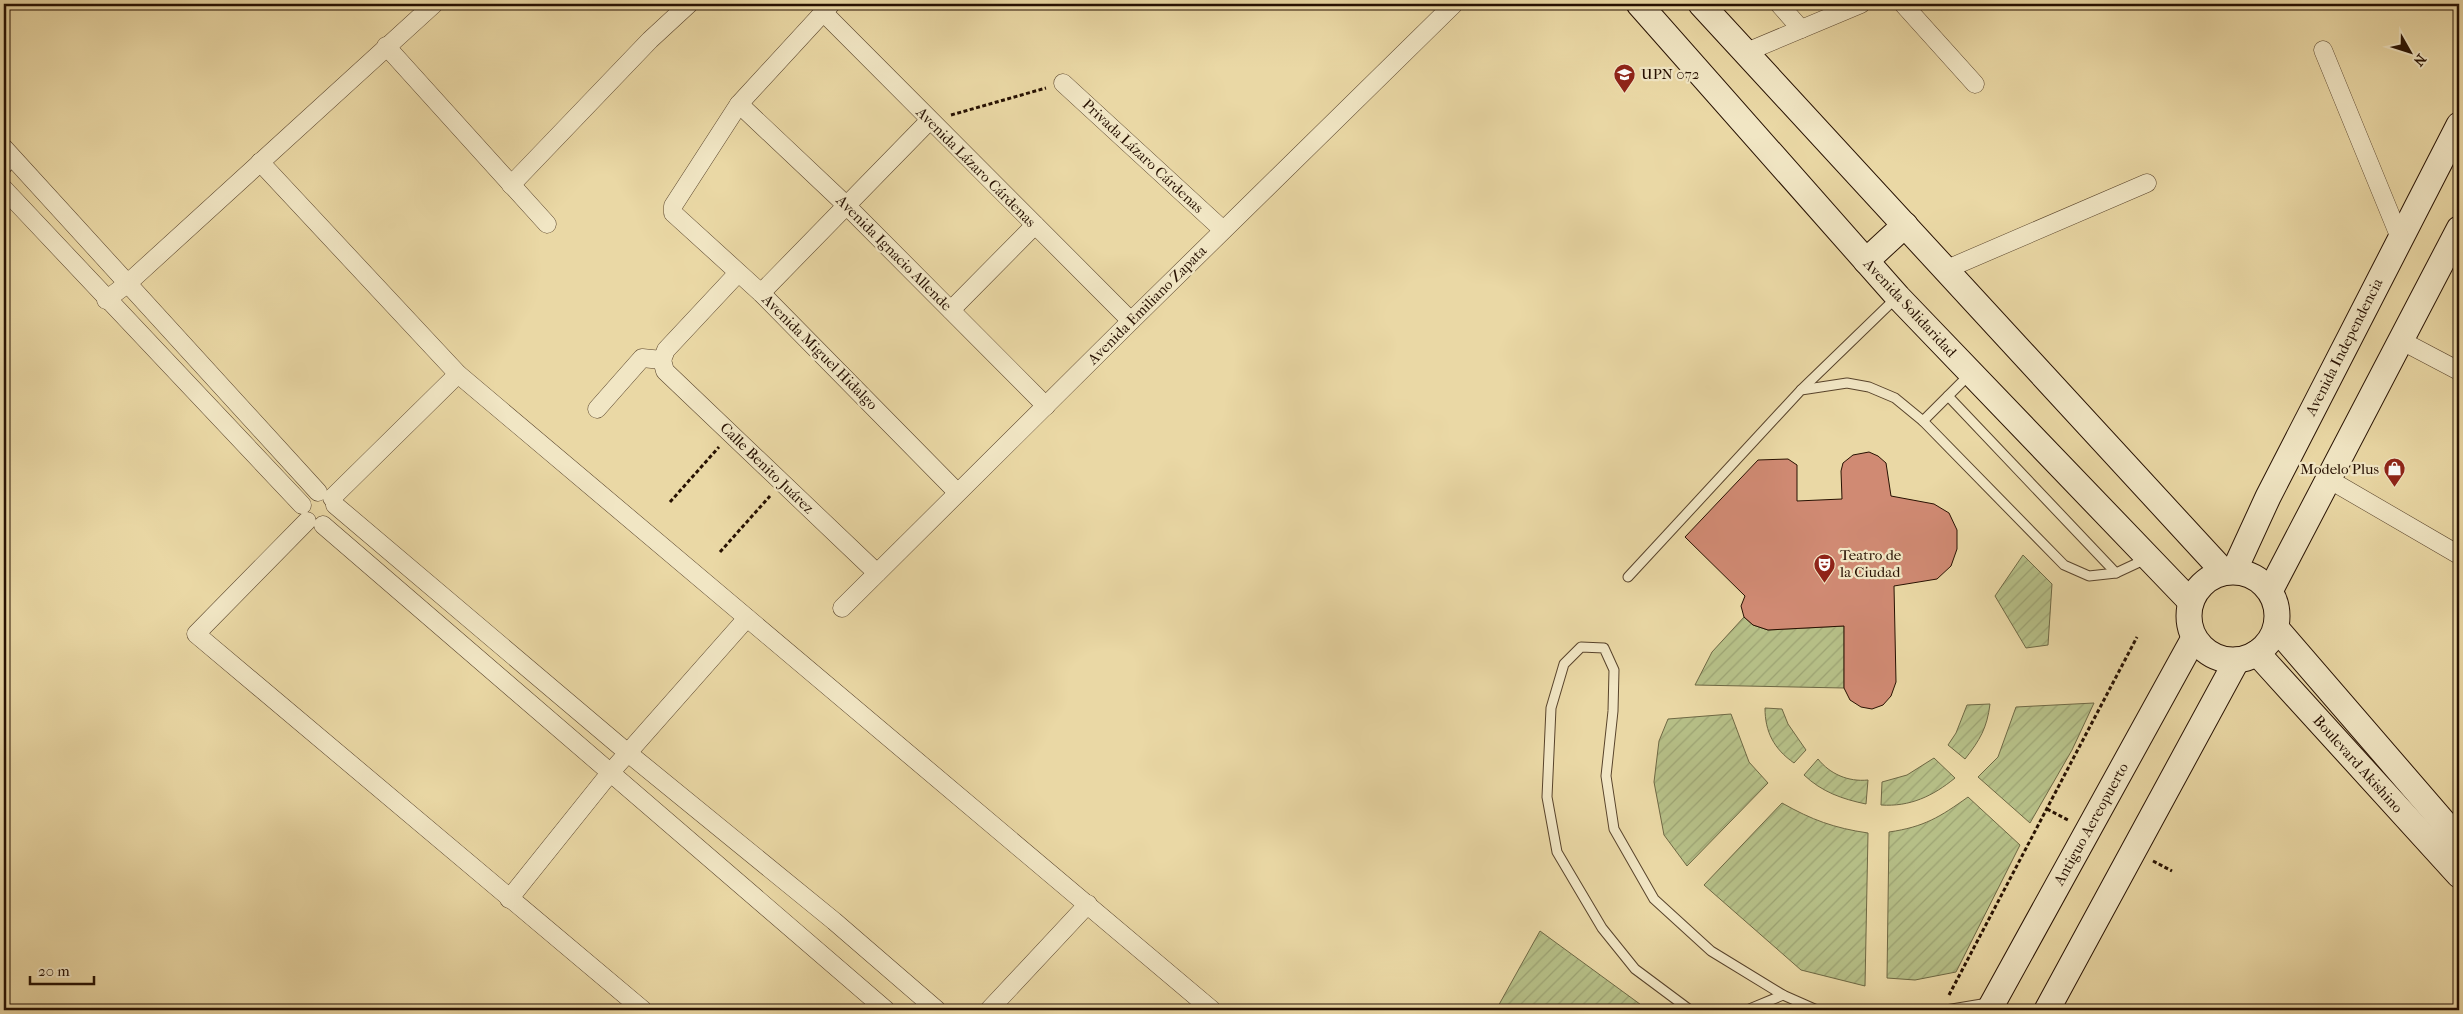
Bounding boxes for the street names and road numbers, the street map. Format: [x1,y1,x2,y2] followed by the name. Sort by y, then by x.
[1079,95,1208,217] street label: Privada Lázaro Cárdenas
[912,103,1040,231] street label: Avenida Lázaro Cárdenas
[832,191,956,315] street label: Avenida Ignacio Allende
[1083,241,1211,369] street label: Avenida Emiliano Zapata
[1859,254,1961,362] street label: Avenida Solidaridad
[2301,274,2387,420] street label: Avenida Independencia
[758,290,882,414] street label: Avenida Miguel Hidalgo
[716,419,818,518] street label: Calle Benito Juárez
[2309,711,2407,817] street label: Boulevard Akishino
[2049,759,2132,889] street label: Antiguo Aereopuerto

